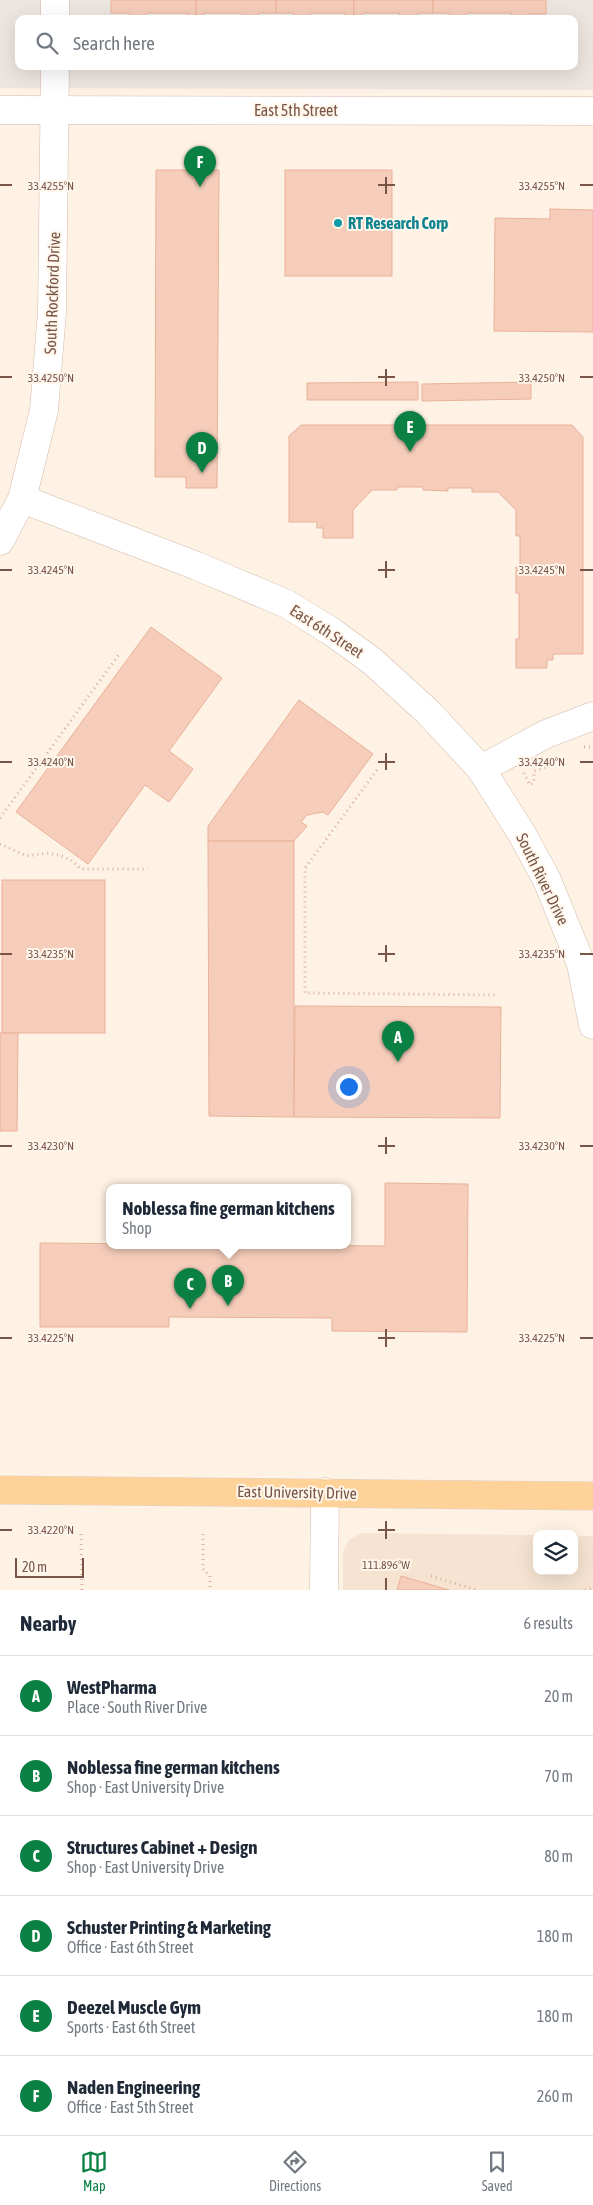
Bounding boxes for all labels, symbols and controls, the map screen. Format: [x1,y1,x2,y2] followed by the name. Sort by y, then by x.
[15,15,578,70] search box
[33,29,61,57] icon: search
[73,32,155,54] text: Search here
[254,101,338,119] street label: East 5th Street
[184,146,216,187] pin: F
[28,179,74,193] text: 33.4255°N
[519,179,565,193] text: 33.4255°N
[348,214,449,232] place label: RT Research Corp
[332,217,344,229] marker: RT Research Corp
[41,231,63,355] street label: South Rockford Drive
[28,371,74,385] text: 33.4250°N
[519,371,565,385] text: 33.4250°N
[394,411,426,452] pin: E
[186,432,218,473] pin: D
[28,563,74,577] text: 33.4245°N
[519,563,565,577] text: 33.4245°N
[287,601,367,662] street label: East 6th Street
[28,755,74,769] text: 33.4240°N
[519,755,565,769] text: 33.4240°N
[513,830,573,928] street label: South River Drive
[28,947,74,961] text: 33.4235°N
[519,947,565,961] text: 33.4235°N
[382,1021,414,1062] pin: A
[336,1074,362,1100] your location
[28,1139,74,1153] text: 33.4230°N
[519,1139,565,1153] text: 33.4230°N
[106,1184,351,1249] popup
[122,1197,335,1219] text: Noblessa fine german kitchens
[122,1219,152,1237] text: Shop
[212,1265,244,1306] pin: B
[174,1268,206,1309] pin: C
[28,1331,74,1345] text: 33.4225°N
[519,1331,565,1345] text: 33.4225°N
[237,1482,357,1503] street label: East University Drive
[28,1523,74,1537] text: 33.4220°N
[533,1530,578,1575] map controls
[533,1530,578,1575] button: layers
[15,1555,84,1578] scale bar
[362,1558,410,1572] text: 111.896°W
[22,1559,47,1575] text: 20 m
[20,1611,76,1635] text: Nearby
[523,1614,573,1632] text: 6 results
[67,1676,157,1698] text: WestPharma
[32,1687,40,1705] text: A
[544,1687,573,1705] text: 20 m
[67,1698,207,1716] text: Place · South River Drive
[67,1756,280,1778] text: Noblessa fine german kitchens
[32,1767,40,1785] text: B
[544,1767,573,1785] text: 70 m
[67,1778,224,1796] text: Shop · East University Drive
[67,1836,257,1858] text: Structures Cabinet + Design
[32,1847,40,1865] text: C
[544,1847,573,1865] text: 80 m
[67,1858,224,1876] text: Shop · East University Drive
[67,1916,271,1938] text: Schuster Printing & Marketing
[32,1927,40,1945] text: D
[537,1927,573,1945] text: 180 m
[67,1938,194,1956] text: Office · East 6th Street
[67,1996,201,2018] text: Deezel Muscle Gym
[33,2007,39,2025] text: E
[537,2007,573,2025] text: 180 m
[67,2018,195,2036] text: Sports · East 6th Street
[67,2076,200,2098] text: Naden Engineering
[33,2087,39,2105] text: F
[537,2087,573,2105] text: 260 m
[67,2098,194,2116] text: Office · East 5th Street
[80,2148,108,2194] tab: Map
[269,2148,321,2194] tab: Directions
[482,2148,513,2194] tab: Saved

